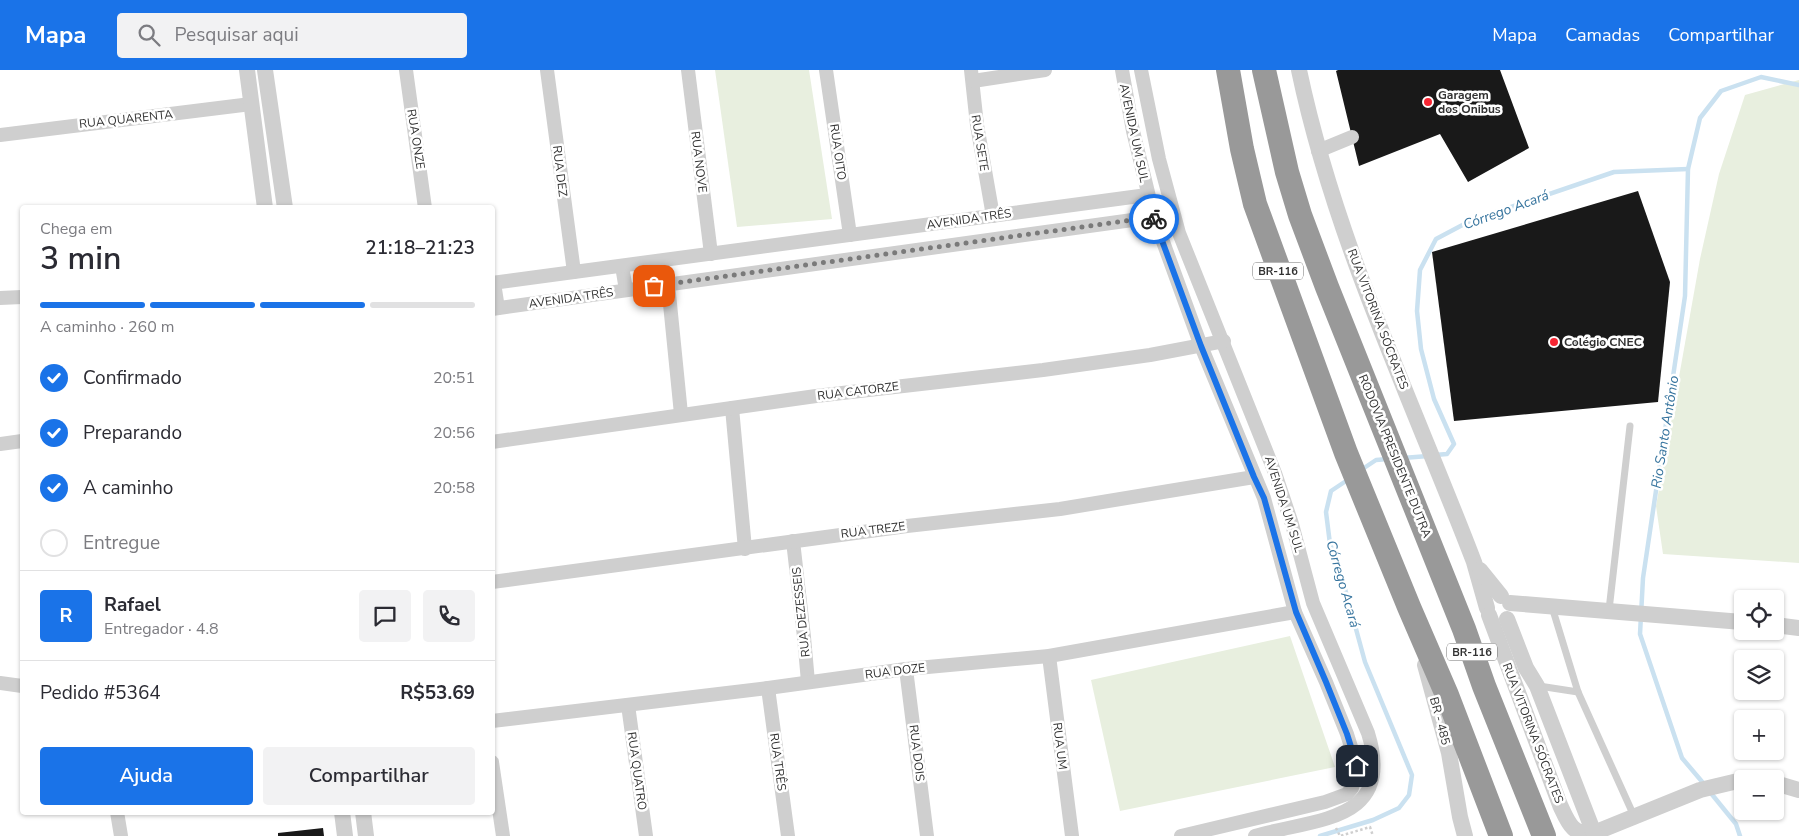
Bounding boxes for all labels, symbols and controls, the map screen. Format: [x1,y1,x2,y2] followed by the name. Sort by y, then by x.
[117,13,467,58] search box
[25,19,87,51] text: Mapa
[135,21,163,49] icon: search
[175,22,299,48] text: Pesquisar aqui
[1492,23,1537,47] text: Mapa
[1565,23,1640,47] text: Camadas
[1668,23,1774,47] text: Compartilhar
[1116,82,1152,184] street label: AVENIDA UM SUL
[1438,87,1501,117] place label: Garagem dos Onibus
[1422,96,1434,108] marker: Garagem dos Onibus
[78,106,174,132] street label: RUA QUARENTA
[403,108,429,170] street label: RUA ONZE
[968,114,992,172] street label: RUA SETE
[826,123,850,181] street label: RUA OITO
[687,130,711,194] street label: RUA NOVE
[549,144,571,198] street label: RUA DEZ
[1460,185,1552,234] water label: Córrego Acará
[1129,194,1179,244] courier
[926,205,1012,233] street label: AVENIDA TRÊS
[1140,205,1168,233] icon: bike
[40,218,113,240] text: Chega em
[365,235,475,261] text: 21:18–21:23
[40,237,122,280] text: 3 min
[1344,246,1412,392] street label: RUA VITORINA SÓCRATES
[1253,262,1303,280] road number: BR-116
[633,265,675,307] pin
[640,272,668,300] icon: bag
[528,284,614,312] street label: AVENIDA TRÊS
[40,316,175,338] text: A caminho · 260 m
[1564,334,1642,350] place label: Colégio CNEC
[1548,336,1560,348] marker: Colégio CNEC
[40,364,68,392] icon: check
[83,365,182,391] text: Confirmado
[433,367,475,389] text: 20:51
[1355,372,1435,540] street label: RODOVIA PRESIDENTE DUTRA
[1647,374,1683,490] water label: Rio Santo Antônio
[816,378,900,404] street label: RUA CATORZE
[40,419,68,447] icon: check
[83,420,182,446] text: Preparando
[433,422,475,444] text: 20:56
[1261,454,1307,555] street label: AVENIDA UM SUL
[40,474,68,502] icon: check
[83,475,173,501] text: A caminho
[433,477,475,499] text: 20:58
[840,518,906,542] street label: RUA TREZE
[83,530,160,556] text: Entregue
[1321,538,1365,630] water label: Córrego Acará
[788,566,814,658] street label: RUA DEZESSEIS
[359,590,411,642] button: chat
[423,590,475,642] button: phone
[1734,590,1784,820] map controls
[1734,590,1784,640] button: locate
[104,592,161,618] text: Rafael
[59,603,73,629] text: R
[104,618,219,640] text: Entregador · 4.8
[1447,644,1497,660] road number: BR-116
[1734,650,1784,700] button: layers
[864,659,926,683] street label: RUA DOZE
[1499,660,1567,806] street label: RUA VITORINA SÓCRATES
[40,680,161,706] text: Pedido #5364
[400,680,475,706] text: R$53.69
[1426,695,1454,747] street label: BR - 485
[1734,710,1784,760] button: +
[1049,721,1071,771] street label: RUA UM
[906,724,928,782] street label: RUA DOIS
[624,731,650,811] street label: RUA QUATRO
[766,732,790,792] street label: RUA TRÊS
[1336,745,1378,787] pin
[40,747,253,805] button: Ajuda
[263,747,475,805] button: Compartilhar
[1343,752,1371,780] icon: home
[1734,770,1784,820] button: −

